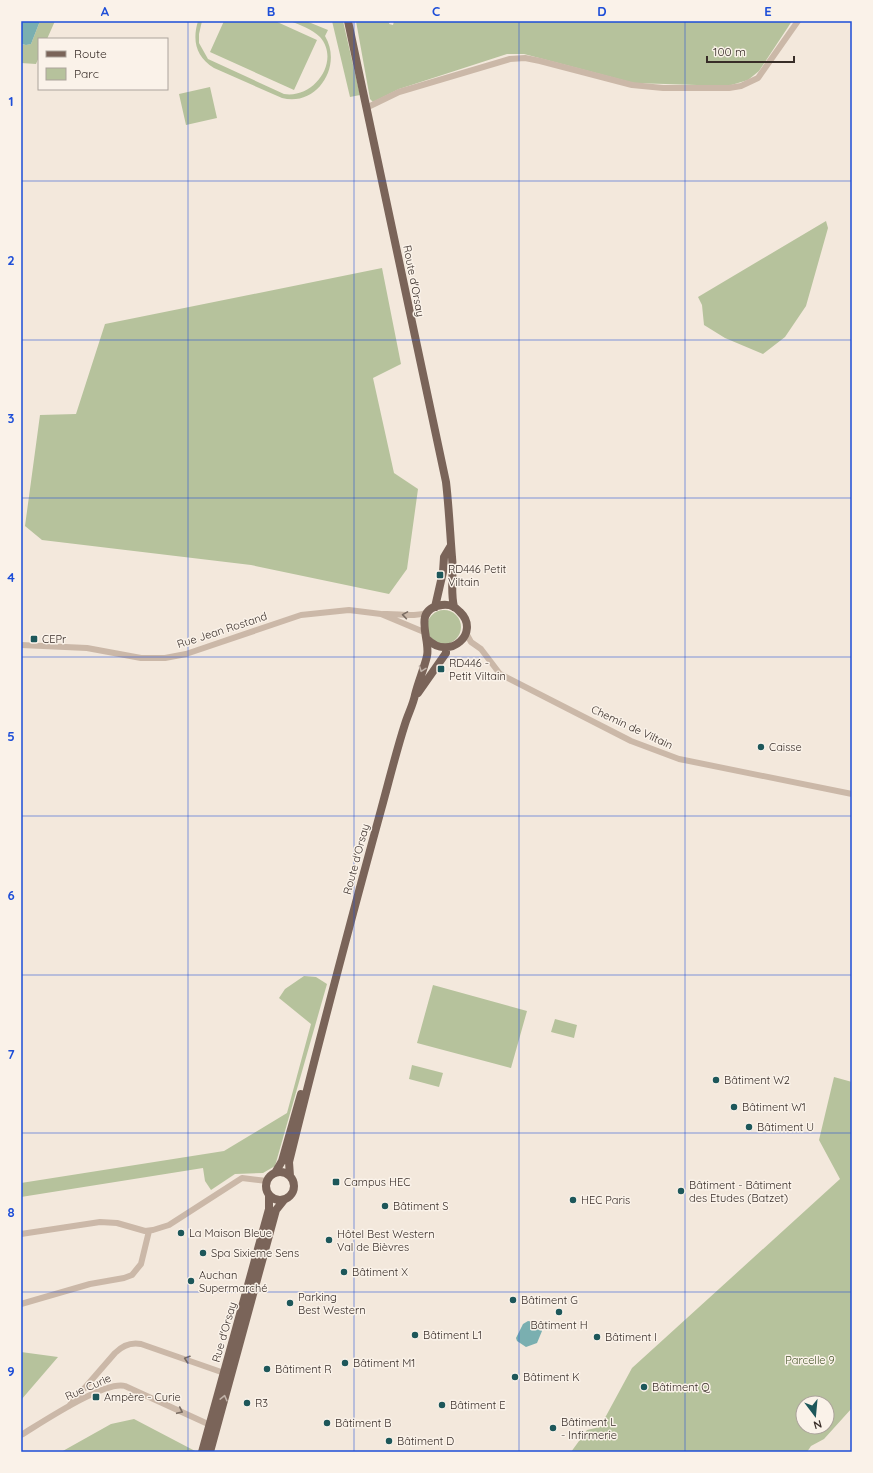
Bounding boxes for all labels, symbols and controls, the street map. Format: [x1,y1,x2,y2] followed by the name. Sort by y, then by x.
[101,3,110,19] text: A
[267,3,275,19] text: B
[432,3,440,19] text: C
[597,3,607,19] text: D
[764,3,772,19] text: E
[38,38,168,90] legend
[707,38,794,64] scale bar
[713,44,746,59] text: 100 m
[74,46,107,61] text: Route
[74,66,99,81] text: Parc
[8,93,14,109] text: 1
[400,244,428,318] street label: Route d'Orsay
[7,252,15,268] text: 2
[8,410,15,426] text: 3
[448,562,507,589] place label: RD446 Petit Viltain
[7,569,15,585] text: 4
[435,570,445,580] marker: RD446 Petit Viltain
[175,609,269,651] street label: Rue Jean Rostand
[402,611,408,620] one-way arrow
[42,632,67,646] place label: CEPr
[29,634,39,644] marker: CEPr
[449,656,506,683] place label: RD446 - Petit Viltain
[436,664,446,674] marker: RD446 - Petit Viltain
[419,665,427,672] one-way arrow
[589,702,675,752] street label: Chemin de Viltain
[7,728,15,744] text: 5
[769,740,802,754] place label: Caisse
[756,742,766,752] marker: Caisse
[340,822,372,896] street label: Route d'Orsay
[7,887,15,903] text: 6
[7,1046,15,1062] text: 7
[724,1073,790,1087] place label: Bâtiment W2
[711,1075,721,1085] marker: Bâtiment W2
[742,1100,806,1114] place label: Bâtiment W1
[729,1102,739,1112] marker: Bâtiment W1
[757,1120,814,1134] place label: Bâtiment U
[744,1122,754,1132] marker: Bâtiment U
[344,1175,410,1189] place label: Campus HEC
[331,1177,341,1187] marker: Campus HEC
[689,1178,792,1205] place label: Bâtiment - Bâtiment des Etudes (Batzet)
[676,1186,686,1196] marker: Bâtiment - Bâtiment des Etudes (Batzet)
[581,1193,630,1207] place label: HEC Paris
[568,1195,578,1205] marker: HEC Paris
[393,1199,448,1213] place label: Bâtiment S
[380,1201,390,1211] marker: Bâtiment S
[7,1204,15,1220] text: 8
[189,1226,272,1240] place label: La Maison Bleue
[337,1227,435,1254] place label: Hôtel Best Western Val de Bièvres
[176,1228,186,1238] marker: La Maison Bleue
[324,1235,334,1245] marker: Hôtel Best Western Val de Bièvres
[211,1246,299,1260] place label: Spa Sixieme Sens
[198,1248,208,1258] marker: Spa Sixieme Sens
[352,1265,408,1279] place label: Bâtiment X
[339,1267,349,1277] marker: Bâtiment X
[199,1268,267,1295] place label: Auchan Supermarché
[186,1276,196,1286] marker: Auchan Supermarché
[298,1290,366,1317] place label: Parking Best Western
[521,1293,578,1307] place label: Bâtiment G
[508,1295,518,1305] marker: Bâtiment G
[285,1298,295,1308] marker: Parking Best Western
[209,1300,239,1364] street label: Rue d'Orsay
[554,1307,564,1317] marker: Bâtiment H
[530,1318,588,1332] place label: Bâtiment H
[423,1328,482,1342] place label: Bâtiment L1
[410,1330,420,1340] marker: Bâtiment L1
[605,1330,657,1344] place label: Bâtiment I
[592,1332,602,1342] marker: Bâtiment I
[785,1353,835,1367] park label: Parcelle 9
[183,1355,190,1364] one-way arrow
[353,1356,415,1370] place label: Bâtiment M1
[340,1358,350,1368] marker: Bâtiment M1
[275,1362,332,1376] place label: Bâtiment R
[7,1363,15,1379] text: 9
[262,1364,272,1374] marker: Bâtiment R
[523,1370,580,1384] place label: Bâtiment K
[63,1371,113,1403] street label: Rue Curie
[510,1372,520,1382] marker: Bâtiment K
[652,1380,710,1394] place label: Bâtiment Q
[639,1382,649,1392] marker: Bâtiment Q
[104,1390,181,1404] place label: Ampère - Curie
[91,1392,101,1402] marker: Ampère - Curie
[219,1395,228,1402] one-way arrow
[795,1395,835,1435] north arrow
[255,1396,268,1410] place label: R3
[242,1398,252,1408] marker: R3
[450,1398,506,1412] place label: Bâtiment E
[437,1400,447,1410] marker: Bâtiment E
[176,1407,183,1415] one-way arrow
[561,1415,617,1442] place label: Bâtiment L - Infirmerie
[335,1416,391,1430] place label: Bâtiment B
[812,1417,824,1432] text: N
[322,1418,332,1428] marker: Bâtiment B
[548,1423,558,1433] marker: Bâtiment L - Infirmerie
[397,1434,454,1448] place label: Bâtiment D
[384,1436,394,1446] marker: Bâtiment D

